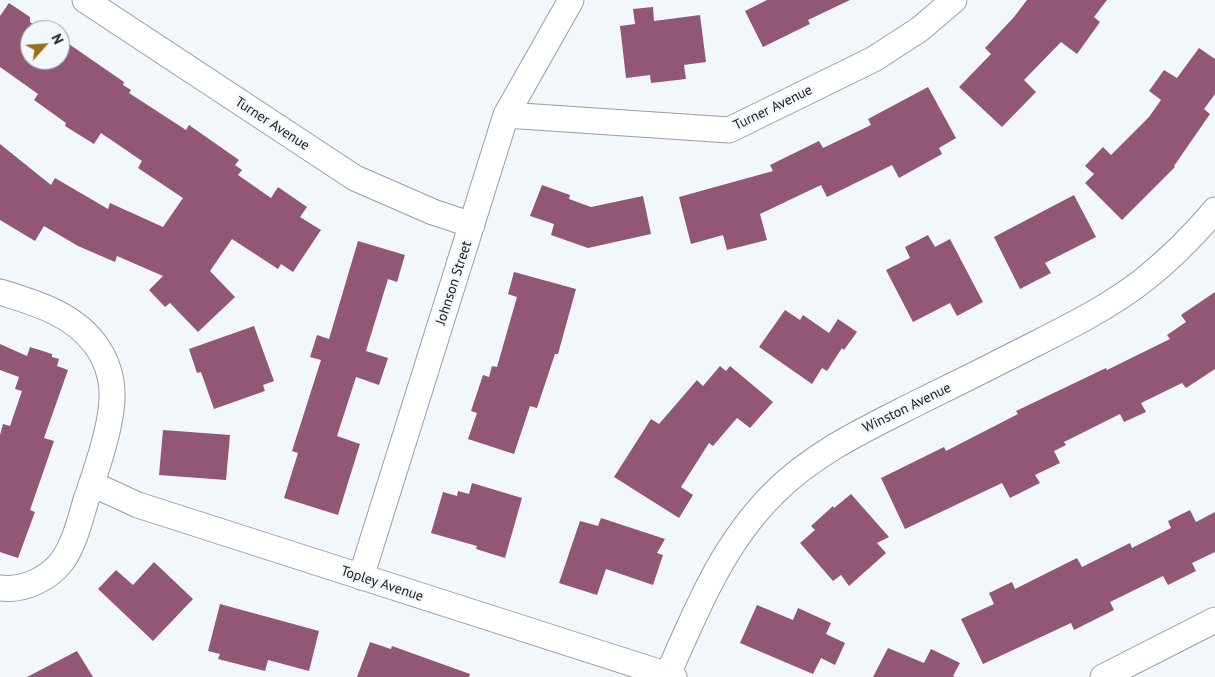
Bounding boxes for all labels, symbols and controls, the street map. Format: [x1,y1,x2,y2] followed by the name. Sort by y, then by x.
[20,20,70,70] north arrow
[47,31,68,47] text: N
[731,82,815,134] street label: Turner Avenue
[232,94,312,154] street label: Turner Avenue
[433,239,475,327] street label: Johnson Street
[860,379,954,437] street label: Winston Avenue
[339,563,425,605] street label: Topley Avenue

